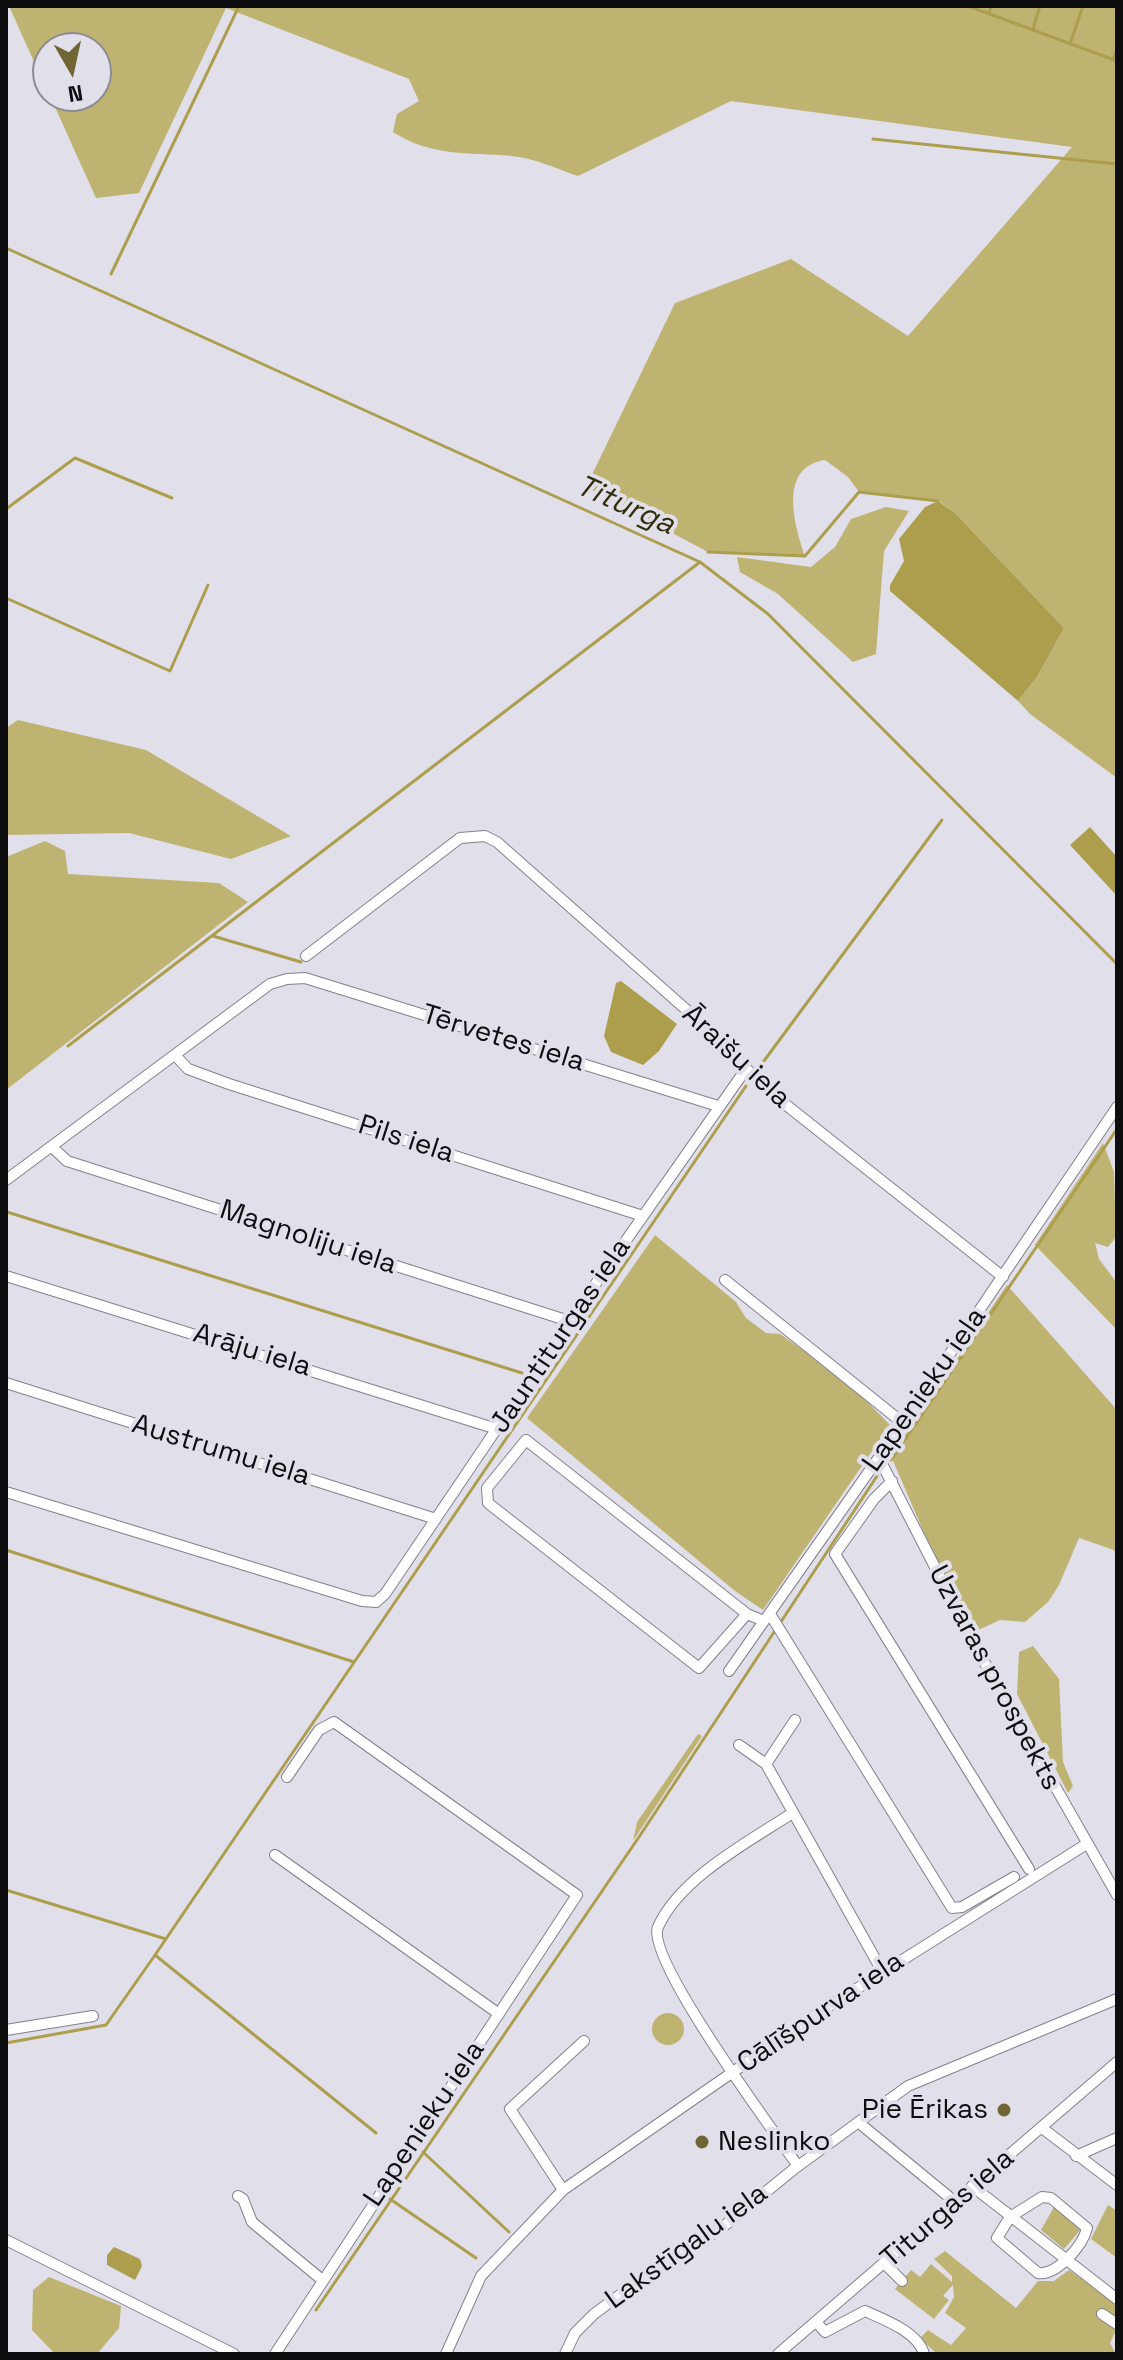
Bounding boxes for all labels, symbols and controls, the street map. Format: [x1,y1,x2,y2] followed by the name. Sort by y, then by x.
[32,32,112,112] north arrow
[66,79,85,109] text: N
[570,468,680,544] water label: Titurga
[417,998,589,1080] street label: Tērvetes iela
[675,998,797,1116] street label: Āraišu iela
[354,1109,458,1171] street label: Pils iela
[215,1194,401,1282] street label: Magnoliju iela
[483,1232,639,1440] street label: Jauntiturgas iela
[856,1302,994,1478] street label: Lapenieku iela
[189,1317,315,1385] street label: Arāju iela
[128,1408,314,1494] street label: Austrumu iela
[921,1560,1067,1796] street label: Uzvaras prospekts
[732,1945,910,2081] street label: Cālīšpurva iela
[357,2035,493,2213] street label: Lapenieku iela
[862,2093,988,2127] place label: Pie Ērikas
[995,2101,1013,2119] marker: Pie Ērikas
[718,2125,830,2159] place label: Neslinko
[693,2133,711,2151] marker: Neslinko
[875,2142,1021,2276] street label: Titurgas iela
[599,2177,775,2317] street label: Lakstīgalu iela

